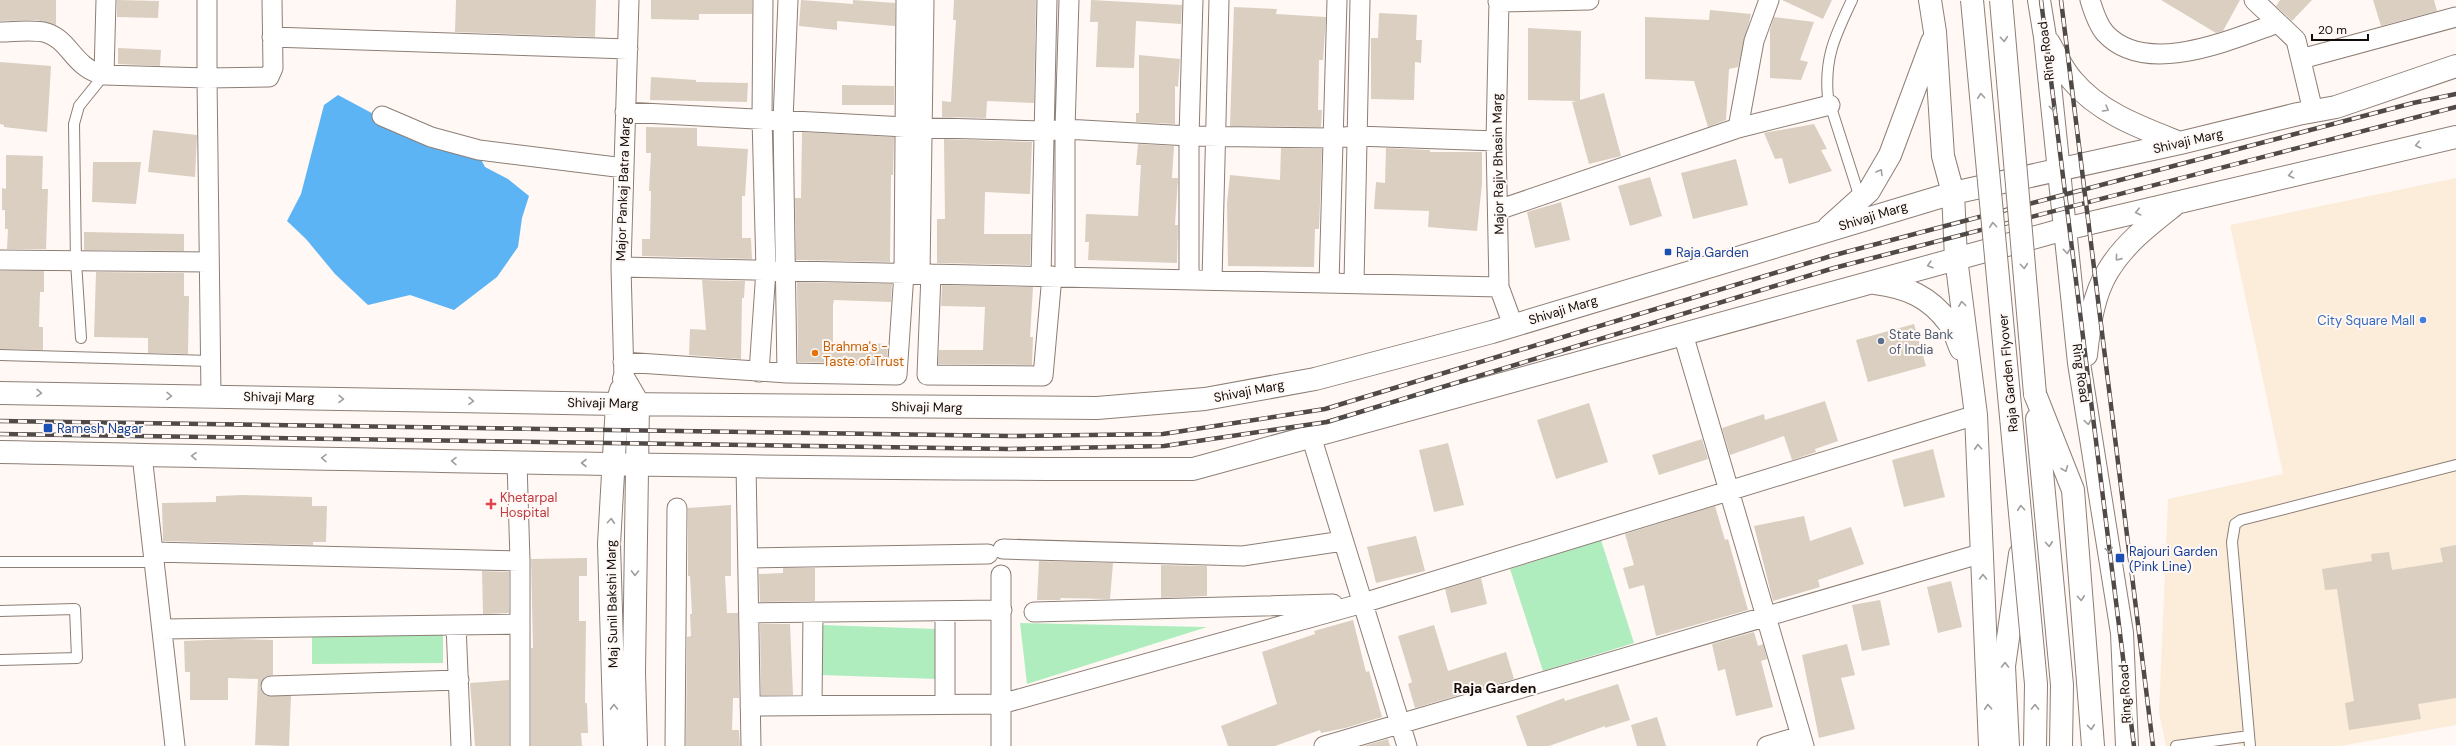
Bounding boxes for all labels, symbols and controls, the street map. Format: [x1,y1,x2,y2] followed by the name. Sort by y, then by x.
[2312,16,2368,42] scale bar
[2034,21,2058,81] street label: Ring Road
[2318,22,2347,38] text: 20 m
[1999,36,2008,42] one-way arrow
[1488,93,1508,235] street label: Major Rajiv Bhasin Marg
[1977,93,1986,99] one-way arrow
[2102,104,2109,111] one-way arrow
[2048,105,2057,111] one-way arrow
[612,117,634,261] street label: Major Pankaj Batra Marg
[2151,125,2225,157] street label: Shivaji Marg
[2415,141,2421,149] one-way arrow
[1875,169,1882,176] one-way arrow
[2288,171,2295,179] one-way arrow
[1836,197,1910,235] street label: Shivaji Marg
[2134,207,2141,215] one-way arrow
[1989,222,1998,228] one-way arrow
[1676,244,1749,261] place label: Raja Garden
[1663,247,1673,257] marker: Raja Garden
[2063,248,2072,254] one-way arrow
[2116,253,2123,260] one-way arrow
[1927,260,1934,269] one-way arrow
[2019,263,2028,269] one-way arrow
[1526,291,1600,329] street label: Shivaji Marg
[1958,301,1967,307] one-way arrow
[2317,312,2415,329] place label: City Square Mall
[1994,313,2022,433] street label: Raja Garden Flyover
[2418,315,2428,325] marker: City Square Mall
[1889,326,1954,358] place label: State Bank of India
[1876,336,1886,346] marker: State Bank of India
[823,338,904,370] place label: Brahma's - Taste of Trust
[2068,342,2094,404] street label: Ring Road
[810,348,820,358] marker: Brahma's - Taste of Trust
[1212,376,1286,406] street label: Shivaji Marg
[243,388,315,406] street label: Shivaji Marg
[36,389,42,397] one-way arrow
[166,391,172,400] one-way arrow
[338,394,344,403] one-way arrow
[567,394,639,412] street label: Shivaji Marg
[468,397,474,405] one-way arrow
[891,398,963,416] street label: Shivaji Marg
[2083,419,2092,425] one-way arrow
[57,420,143,437] place label: Ramesh Nagar
[42,422,54,434] marker: Ramesh Nagar
[1974,444,1982,450] one-way arrow
[191,452,197,460] one-way arrow
[321,454,327,463] one-way arrow
[451,457,457,465] one-way arrow
[581,459,587,467] one-way arrow
[2060,465,2068,473] one-way arrow
[500,489,557,521] place label: Khetarpal Hospital
[485,498,497,510] marker: Khetarpal Hospital
[2016,505,2025,511] one-way arrow
[607,518,616,524] one-way arrow
[602,540,622,668] street label: Maj Sunil Bakshi Marg
[2044,541,2053,548] one-way arrow
[2129,543,2218,575] place label: Rajouri Garden (Pink Line)
[2104,547,2113,553] one-way arrow
[2114,552,2126,564] marker: Rajouri Garden (Pink Line)
[631,570,639,576] one-way arrow
[1979,574,1987,580] one-way arrow
[2077,595,2086,601] one-way arrow
[2001,662,2009,668] one-way arrow
[2115,664,2135,724] street label: Ring Road
[1453,679,1537,697] district label: Raja Garden
[610,704,618,710] one-way arrow
[1983,704,1992,710] one-way arrow
[2031,704,2040,710] one-way arrow
[2087,724,2096,730] one-way arrow

